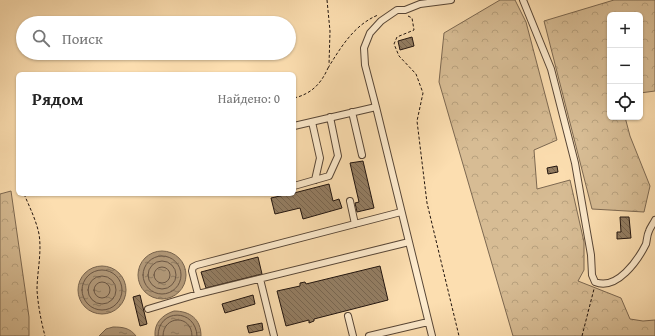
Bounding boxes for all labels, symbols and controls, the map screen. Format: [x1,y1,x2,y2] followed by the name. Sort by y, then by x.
[607,12,643,120] map controls
[607,12,643,48] button: +
[16,16,296,60] search box
[30,27,52,49] icon: search
[62,28,103,49] text: Поиск
[607,48,643,84] button: −
[607,84,643,120] button: locate
[32,86,83,111] text: Рядом
[218,89,280,108] text: Найдено: 0

